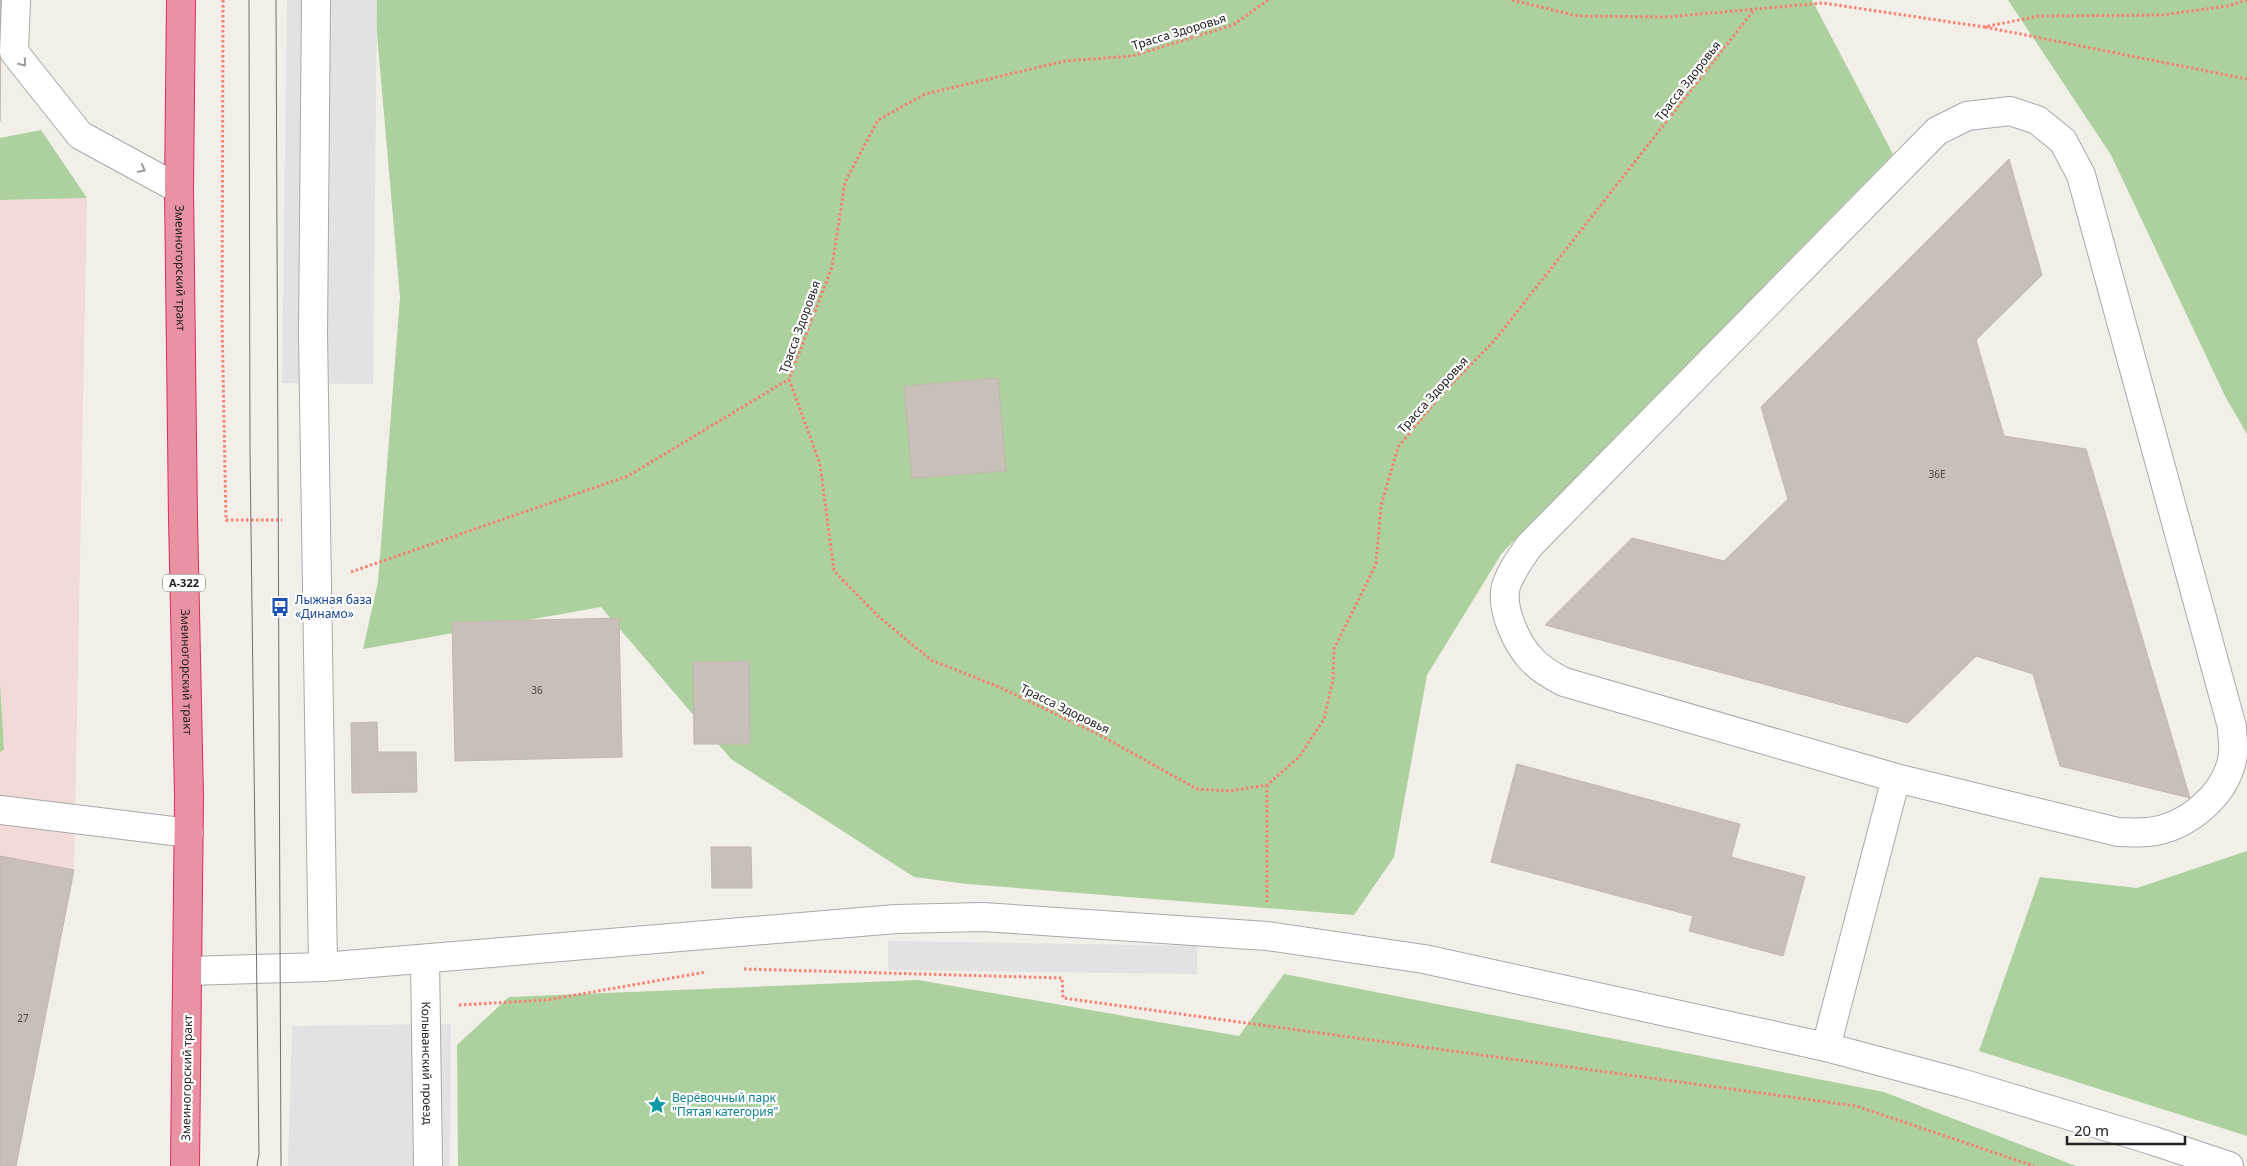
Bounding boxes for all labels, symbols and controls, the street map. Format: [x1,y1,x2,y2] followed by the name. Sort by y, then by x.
[1130,9,1228,54] street label: Трасса Здоровья
[1651,37,1724,124] street label: Трасса Здоровья
[17,57,26,67] one-way arrow
[137,162,146,172] one-way arrow
[171,205,190,332] street label: Змеиногорский тракт
[775,278,824,376] street label: Трасса Здоровья
[1394,353,1472,437] street label: Трасса Здоровья
[1929,467,1946,481] house number: 36Е
[163,574,205,592] road number: А-322
[295,591,372,622] place label: Лыжная база «Динамо»
[269,596,291,618] bus stop icon: Лыжная база «Динамо»
[177,609,197,736] street label: Змеиногорский тракт
[1018,680,1113,738] street label: Трасса Здоровья
[531,683,543,697] house number: 36
[418,1001,436,1125] street label: Колыванский проезд
[17,1011,29,1025] house number: 27
[177,1014,196,1141] street label: Змеиногорский тракт
[672,1089,779,1120] place label: Верёвочный парк "Пятая категория"
[646,1094,668,1116] place icon: Верёвочный парк "Пятая категория"
[2067,1114,2184,1146] scale bar
[2074,1120,2109,1140] text: 20 m

